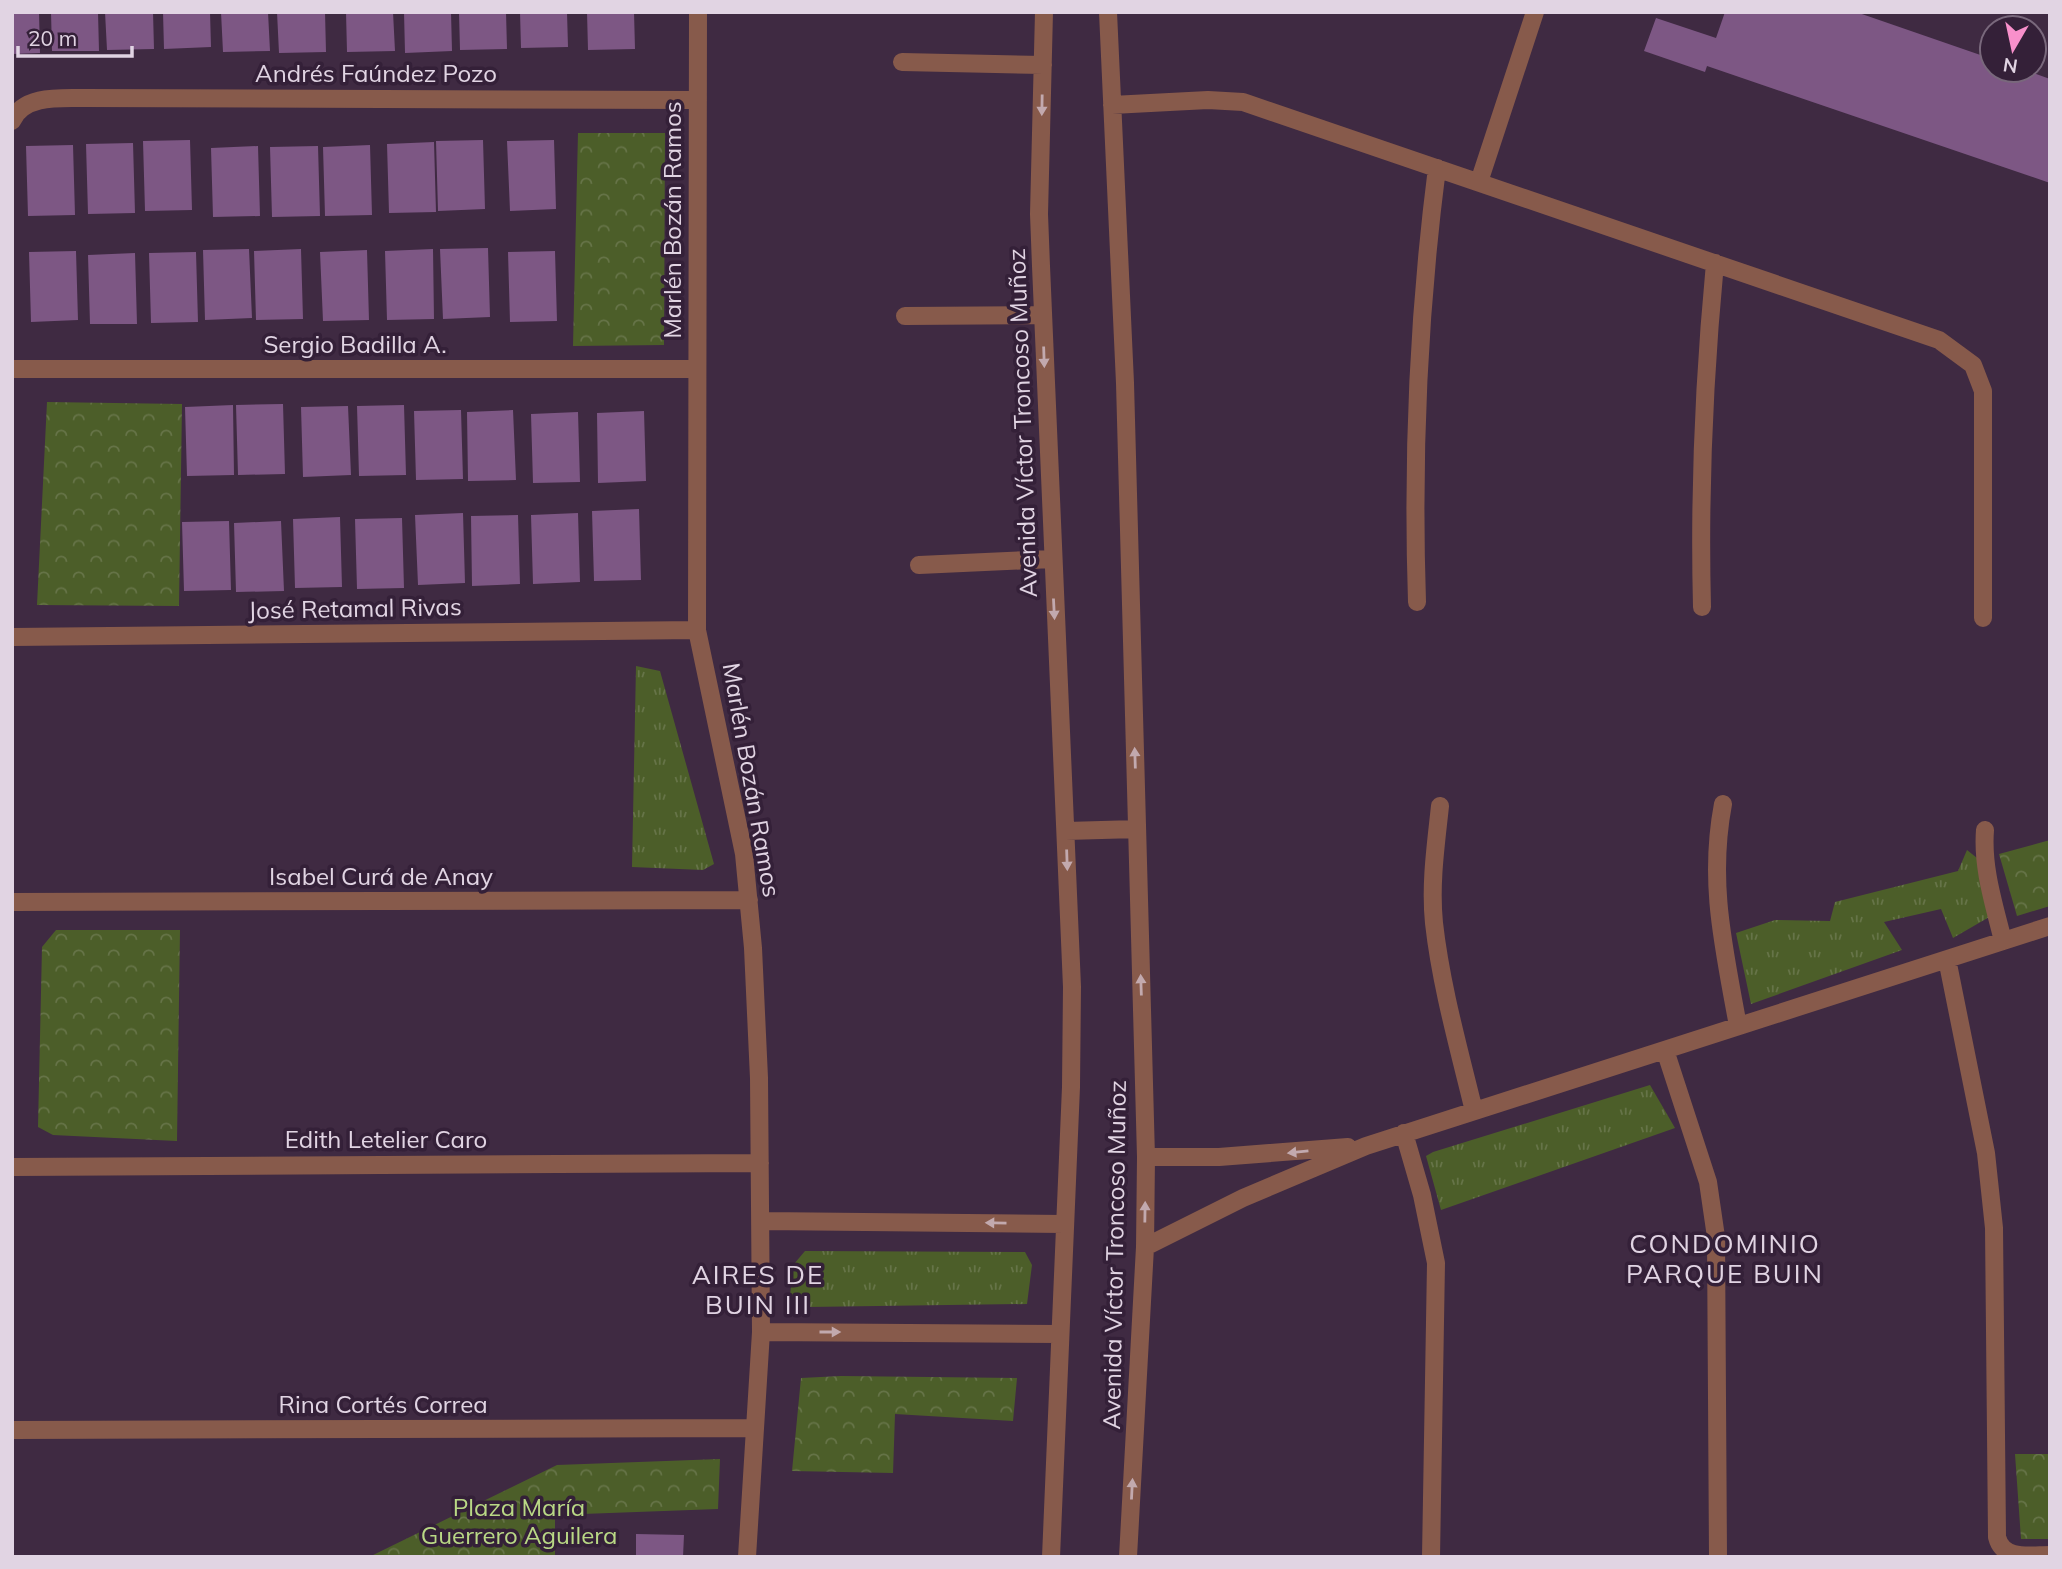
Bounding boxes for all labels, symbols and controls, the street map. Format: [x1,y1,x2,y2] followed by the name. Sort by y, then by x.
[18,14,131,58] scale bar
[1978,14,2048,84] north arrow
[28,25,77,51] text: 20 m
[2001,53,2019,79] text: N
[255,58,497,88] street label: Andrés Faúndez Pozo
[1036,94,1047,116] one-way arrow
[657,101,687,339] street label: Marlén Bozán Ramos
[1001,248,1043,598] street label: Avenida Víctor Troncoso Muñoz
[263,329,447,359] street label: Sergio Badilla A.
[1038,346,1049,368] one-way arrow
[248,591,462,625] street label: José Retamal Rivas
[1049,598,1060,620] one-way arrow
[717,660,787,899] street label: Marlén Bozán Ramos
[1130,746,1141,768] one-way arrow
[1062,850,1073,872] one-way arrow
[269,861,493,891] street label: Isabel Curá de Anay
[1136,974,1147,996] one-way arrow
[1096,1080,1132,1430] street label: Avenida Víctor Troncoso Muñoz
[285,1124,487,1154] street label: Edith Letelier Caro
[1286,1147,1308,1158] one-way arrow
[1139,1201,1151,1223] one-way arrow
[985,1217,1007,1229] one-way arrow
[1626,1227,1824,1290] district label: CONDOMINIO PARQUE BUIN
[692,1258,824,1321] district label: AIRES DE BUIN III
[819,1326,841,1338] one-way arrow
[278,1389,488,1419] street label: Rina Cortés Correa
[1127,1477,1138,1499] one-way arrow
[421,1492,617,1550] park label: Plaza María Guerrero Aguilera

